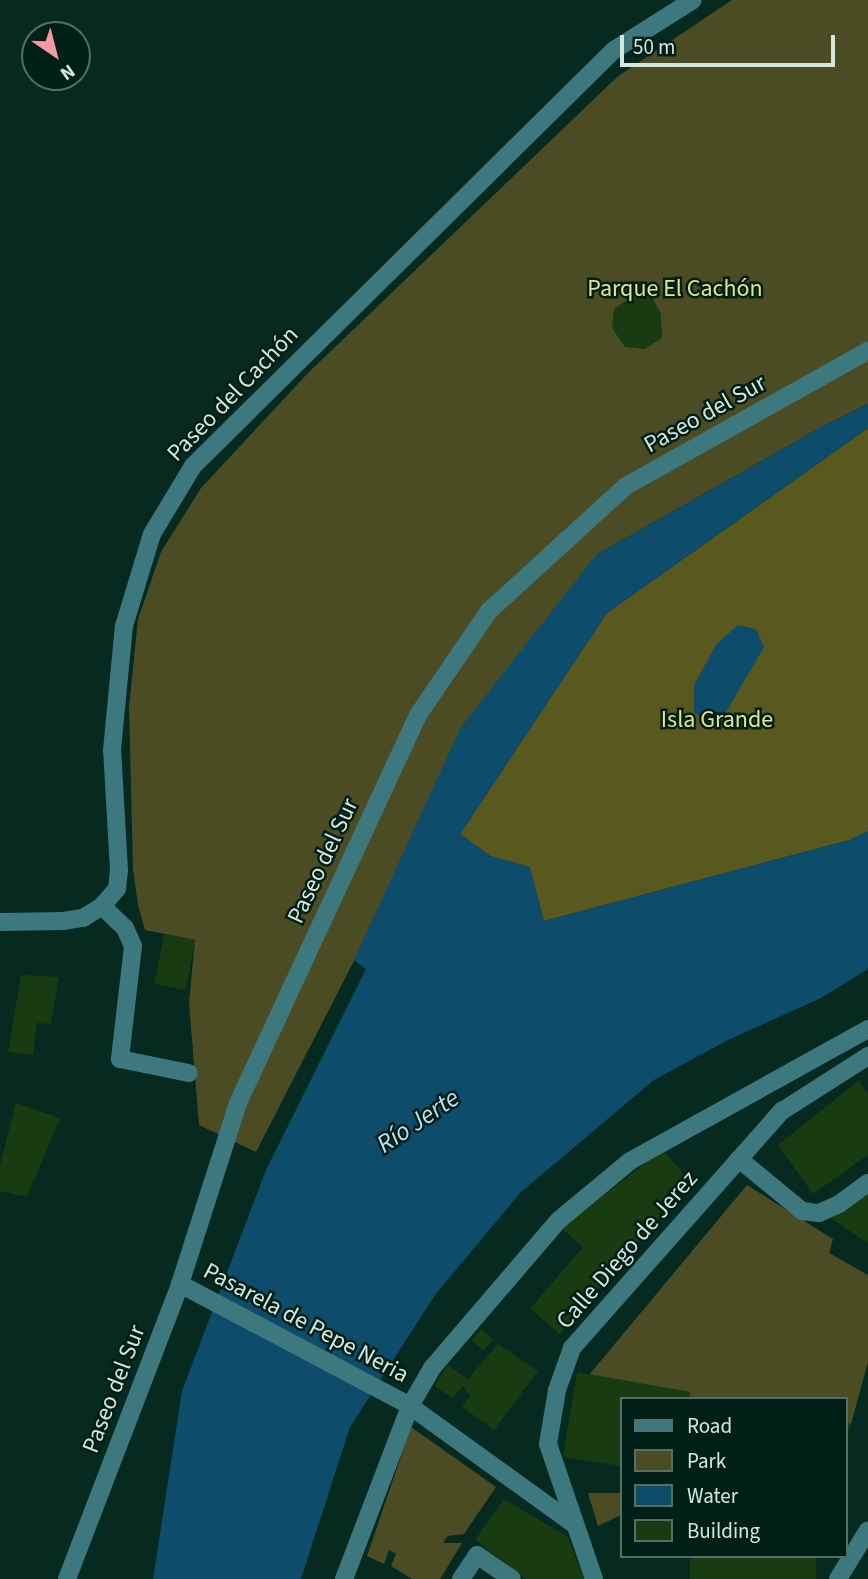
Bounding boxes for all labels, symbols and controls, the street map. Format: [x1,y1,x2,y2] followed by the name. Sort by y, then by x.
[21,21,91,91] north arrow
[623,21,838,65] scale bar
[633,32,675,62] text: 50 m
[54,57,80,87] text: N
[587,275,763,303] park label: Parque El Cachón
[161,321,305,467] street label: Paseo del Cachón
[639,369,771,459] street label: Paseo del Sur
[661,706,773,734] park label: Isla Grande
[281,794,365,928] street label: Paseo del Sur
[371,1082,465,1160] water label: Río Jerte
[550,1165,704,1335] street label: Calle Diego de Jerez
[198,1257,414,1389] street label: Pasarela de Pepe Neria
[76,1321,152,1457] street label: Paseo del Sur
[620,1397,847,1558] legend
[687,1411,732,1441] text: Road
[687,1446,726,1476] text: Park
[687,1481,738,1511] text: Water
[687,1516,760,1546] text: Building

